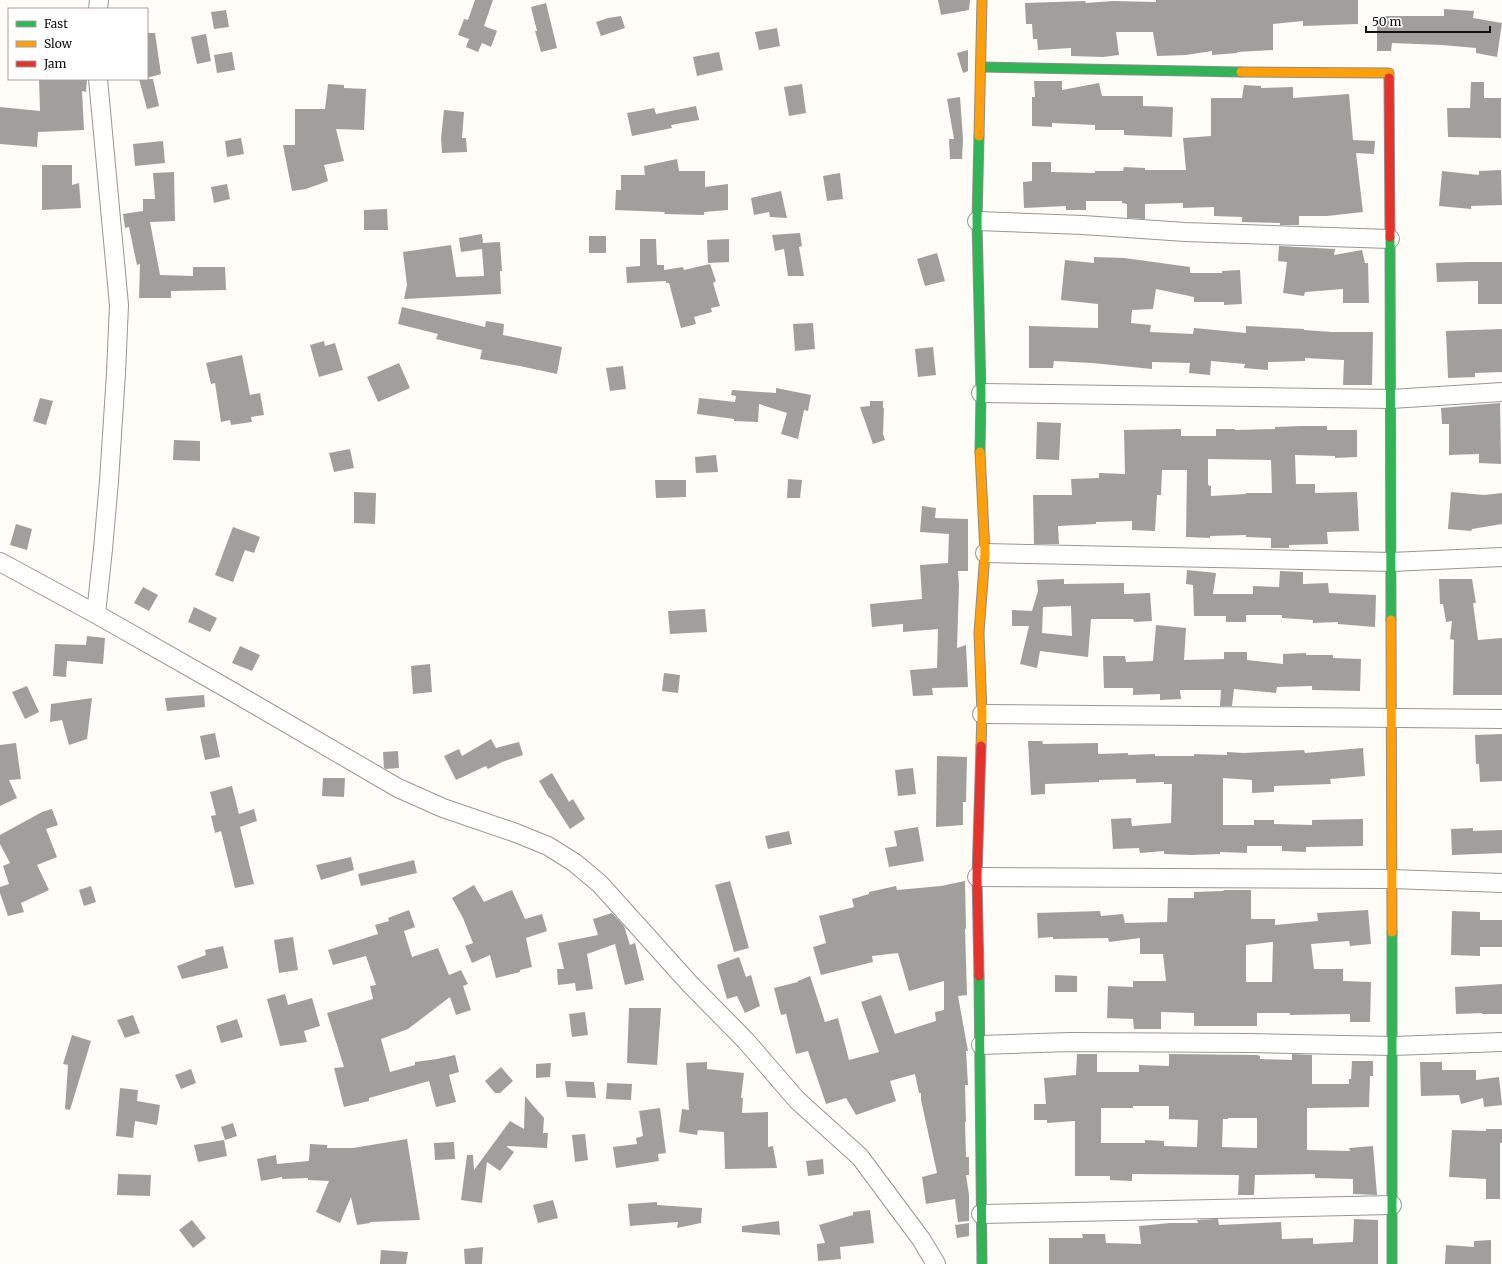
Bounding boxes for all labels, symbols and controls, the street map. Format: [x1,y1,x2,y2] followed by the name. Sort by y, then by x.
[8,8,148,80] legend
[1366,8,1490,34] scale bar
[1372,14,1401,29] text: 50 m
[44,16,68,31] text: Fast
[44,36,73,51] text: Slow
[43,56,67,71] text: Jam

